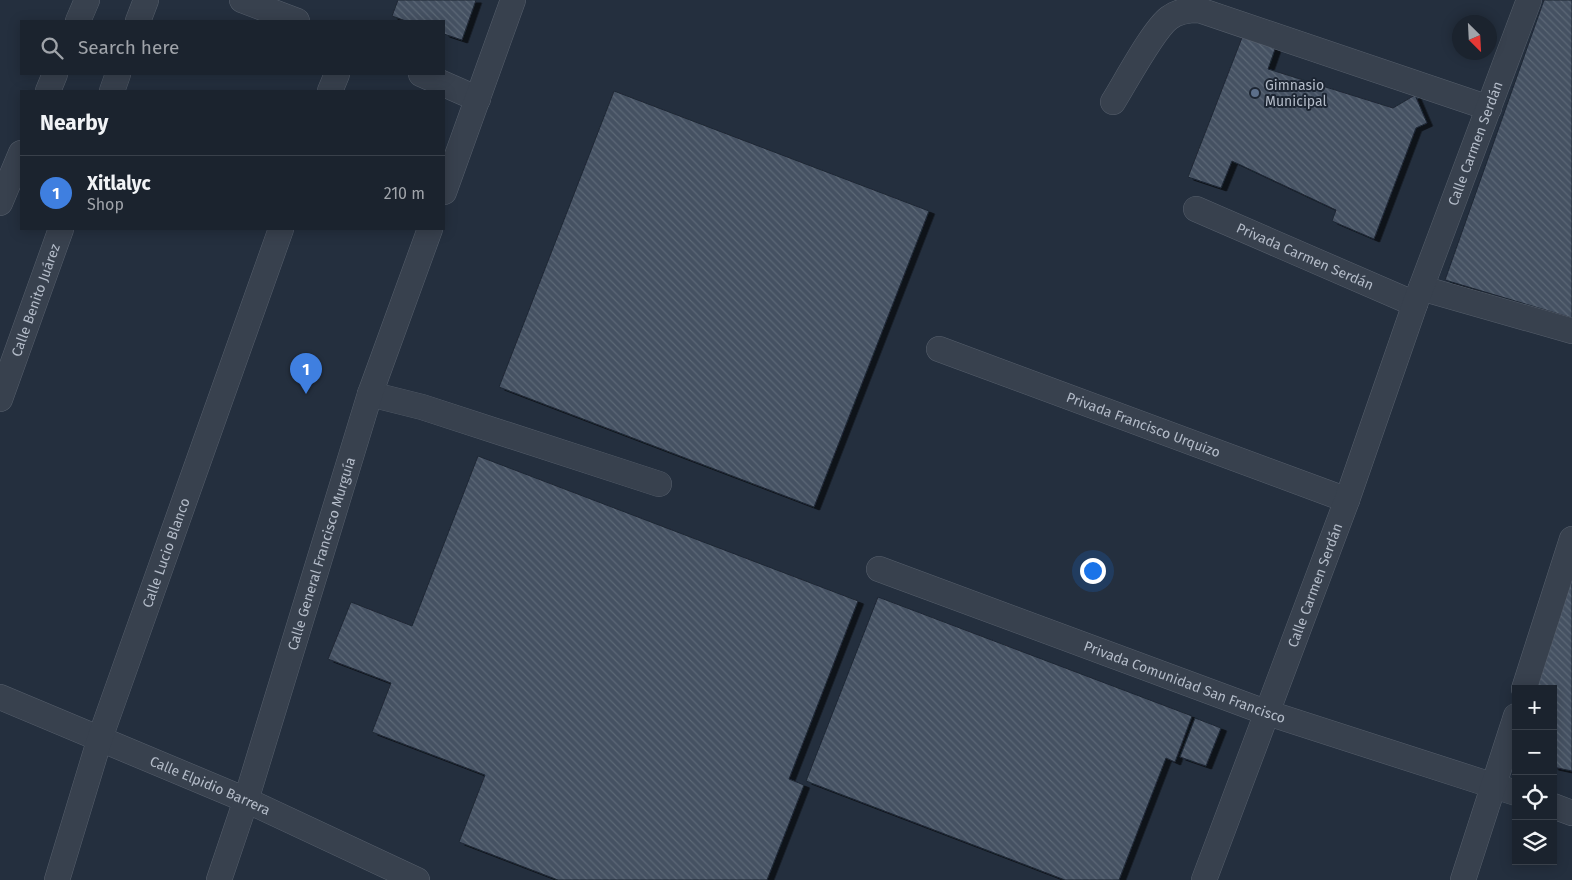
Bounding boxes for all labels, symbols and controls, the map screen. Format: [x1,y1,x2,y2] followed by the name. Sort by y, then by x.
[1452,15,1497,60] north arrow
[20,20,445,75] search box
[38,34,66,62] icon: search
[78,36,179,59] text: Search here
[1265,77,1327,110] place label: Gimnasio Municipal
[1445,79,1507,208] street label: Calle Carmen Serdán
[1249,87,1261,99] marker: Gimnasio Municipal
[40,110,108,136] text: Nearby
[87,172,151,195] text: Xitlalyc
[52,184,60,203] text: 1
[384,184,425,203] text: 210 m
[87,195,124,214] text: Shop
[1234,220,1376,294] street label: Privada Carmen Serdán
[8,242,64,359] street label: Calle Benito Juárez
[290,353,322,394] pin: 1
[1064,389,1223,461] street label: Privada Francisco Urquizo
[284,455,359,652] street label: Calle General Francisco Murguía
[139,496,194,610] street label: Calle Lucio Blanco
[1284,521,1347,650] street label: Calle Carmen Serdán
[1080,558,1106,584] your location
[1081,638,1288,727] street label: Privada Comunidad San Francisco
[1512,685,1557,865] map controls
[1512,685,1557,730] button: +
[1512,730,1557,775] button: −
[147,753,273,819] street label: Calle Elpidio Barrera
[1512,775,1557,820] button: locate
[1512,820,1557,865] button: layers

